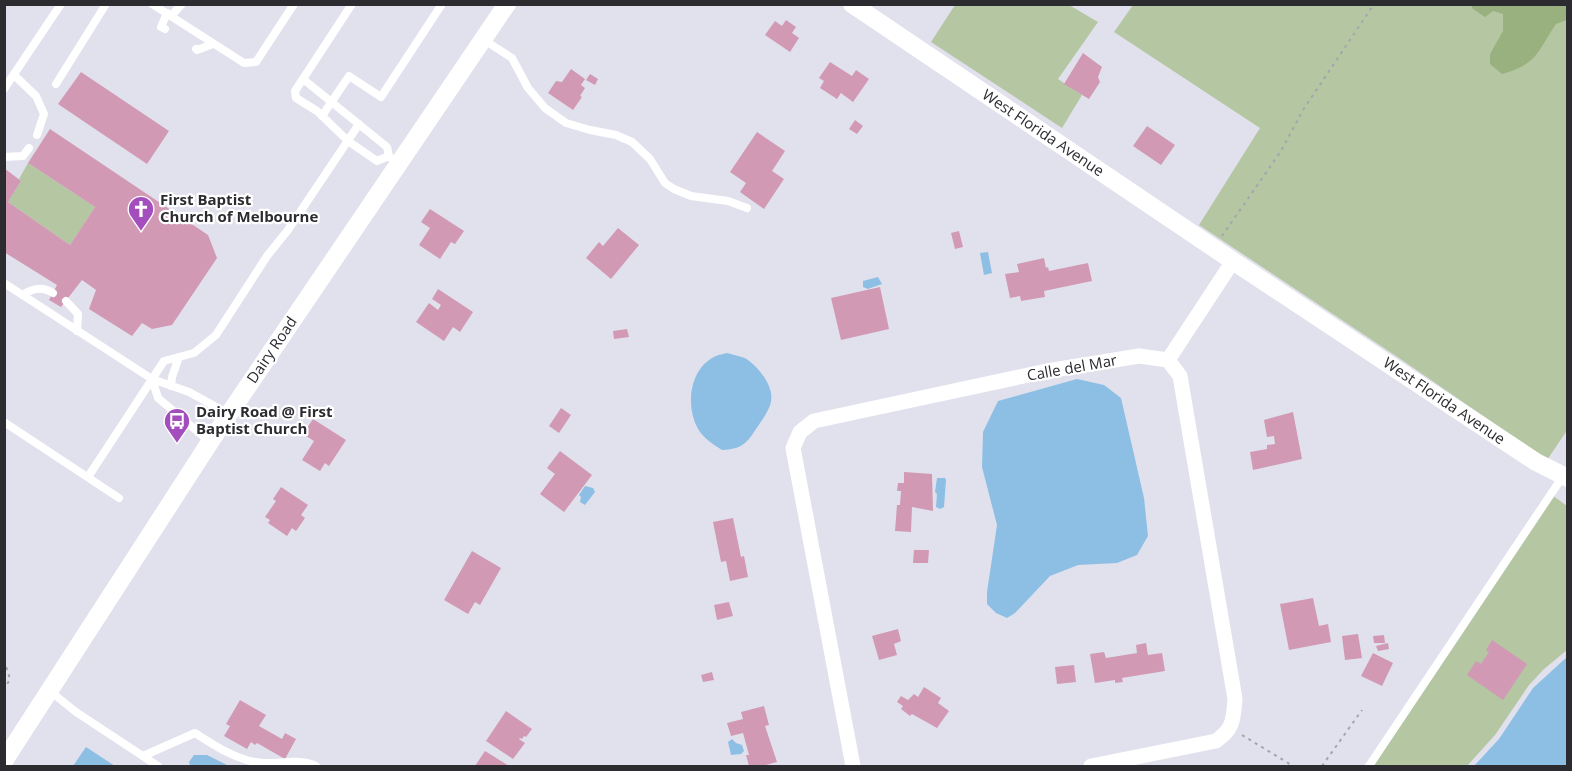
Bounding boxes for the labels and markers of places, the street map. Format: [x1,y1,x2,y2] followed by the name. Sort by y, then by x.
[160,189,318,226] place label: First Baptist Church of Melbourne
[126,194,156,232] church icon: First Baptist Church of Melbourne
[196,401,333,438] place label: Dairy Road @ First Baptist Church
[162,406,192,444] bus stop icon: Dairy Road @ First Baptist Church

